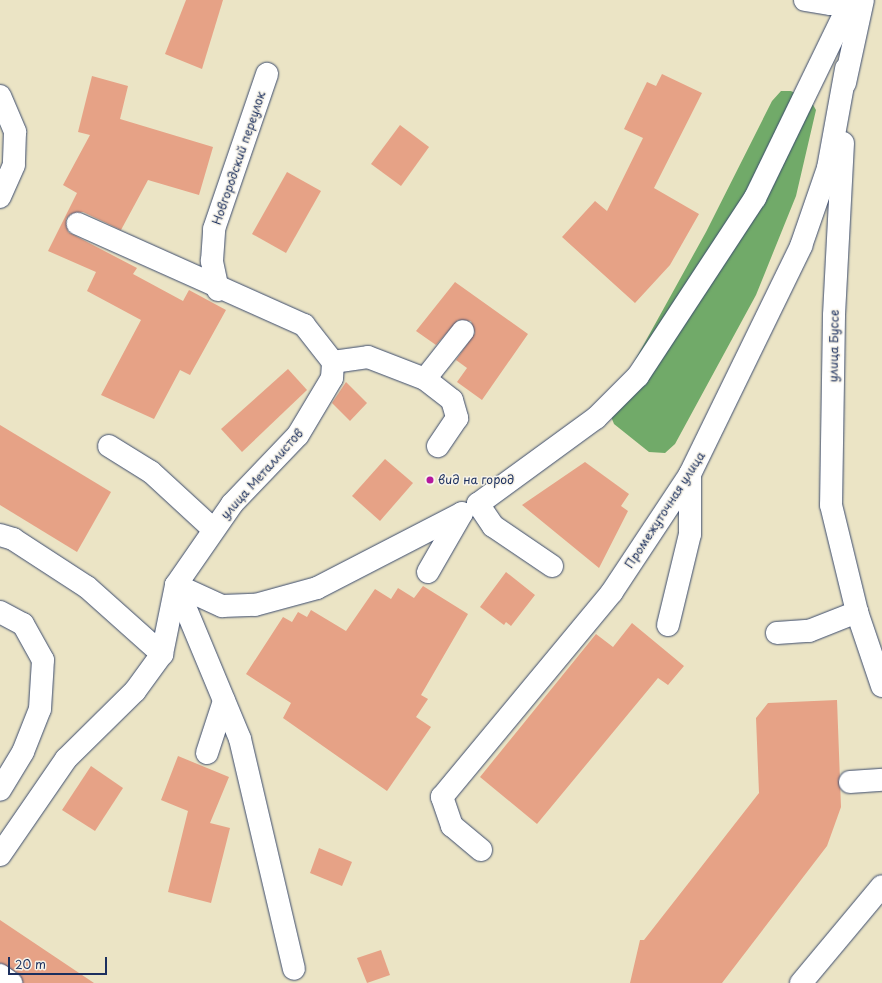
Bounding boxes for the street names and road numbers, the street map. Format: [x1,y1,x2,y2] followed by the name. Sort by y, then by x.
[209,89,269,227] street label: Новгородский переулок
[826,309,842,383] street label: улица Буссе
[218,426,306,522] street label: улица Металлистов
[622,449,708,571] street label: Промежуточная улица

